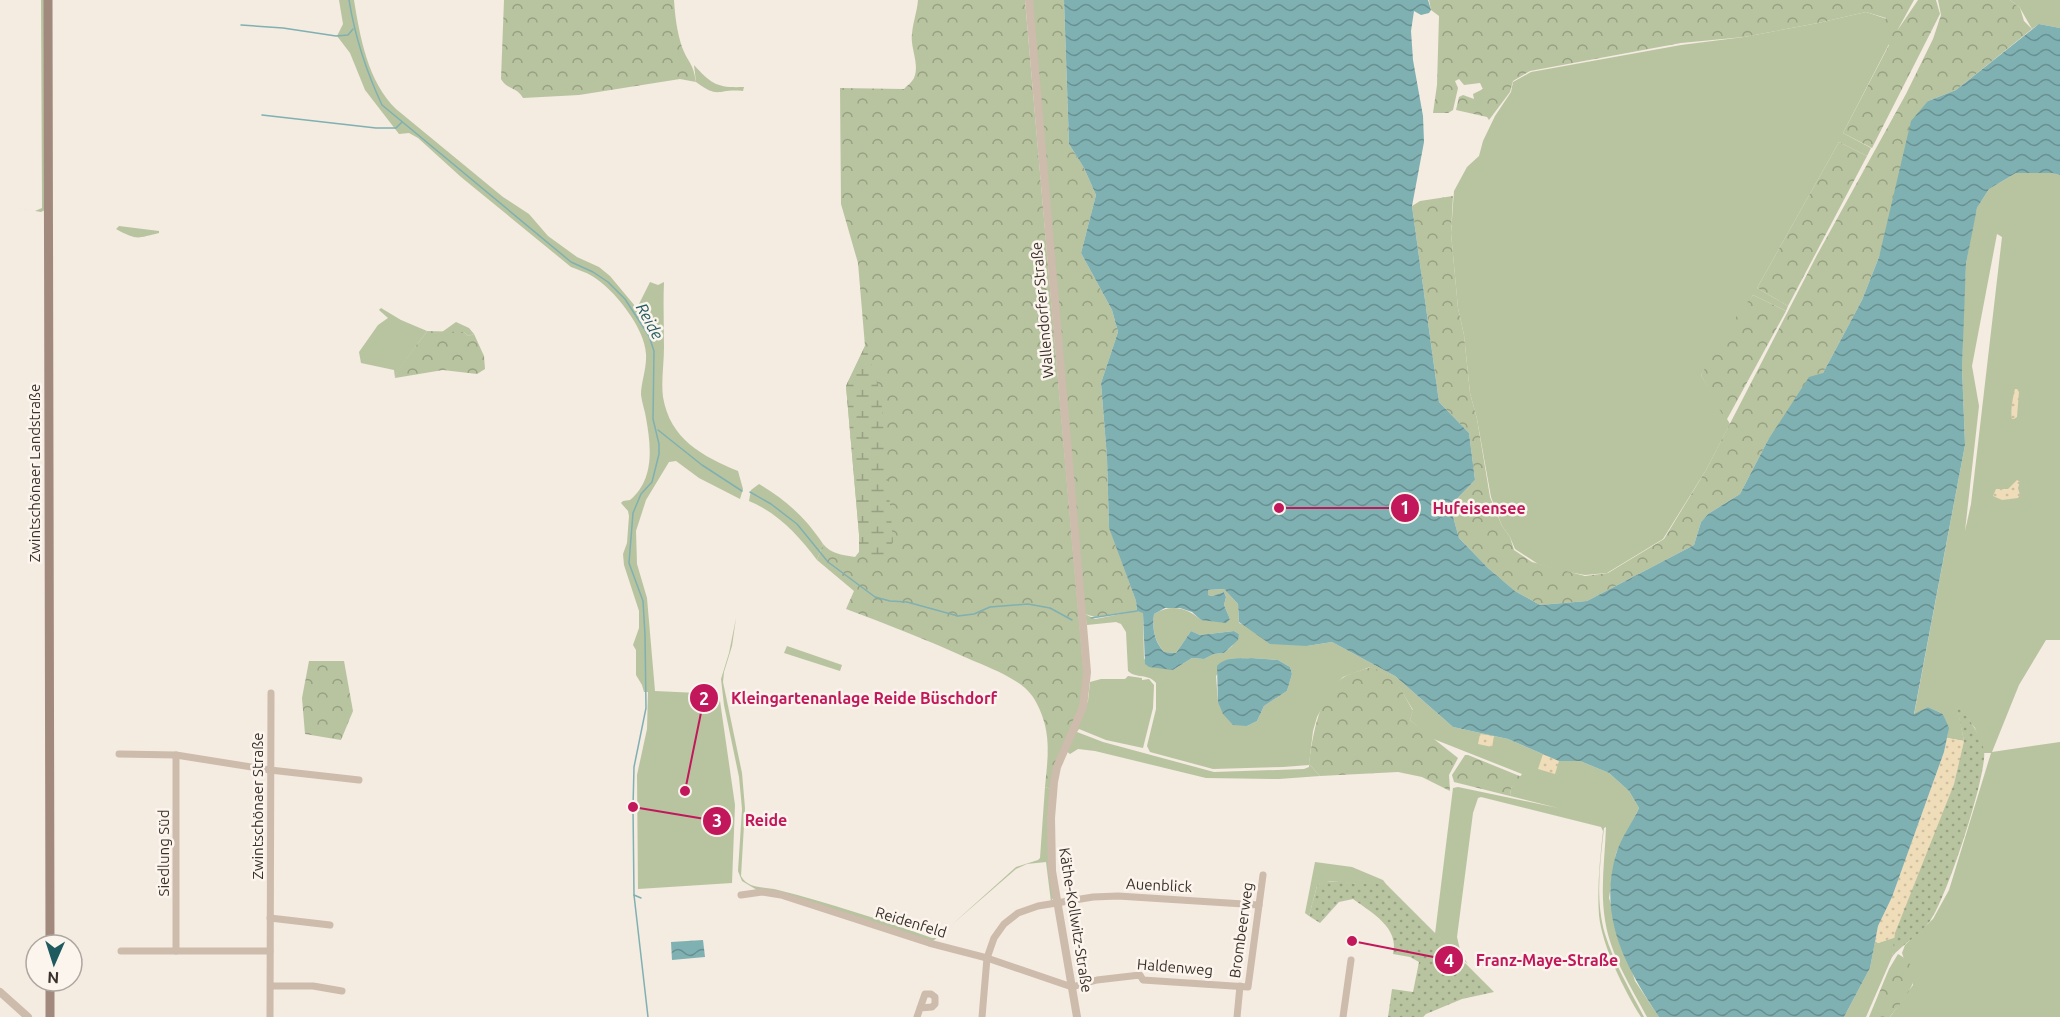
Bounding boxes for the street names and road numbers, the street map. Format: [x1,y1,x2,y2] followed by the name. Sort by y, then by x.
[1028,241,1056,379] street label: Wallendorfer Straße
[26,384,43,562] street label: Zwintschönaer Landstraße
[249,732,266,880] street label: Zwintschönaer Straße
[155,810,172,896] street label: Siedlung Süd
[1056,846,1096,994] street label: Käthe-Kollwitz-Straße
[1126,875,1193,895] street label: Auenblick
[1226,881,1256,979] street label: Brombeerweg
[873,903,949,941] street label: Reidenfeld
[1136,955,1214,979] street label: Haldenweg

